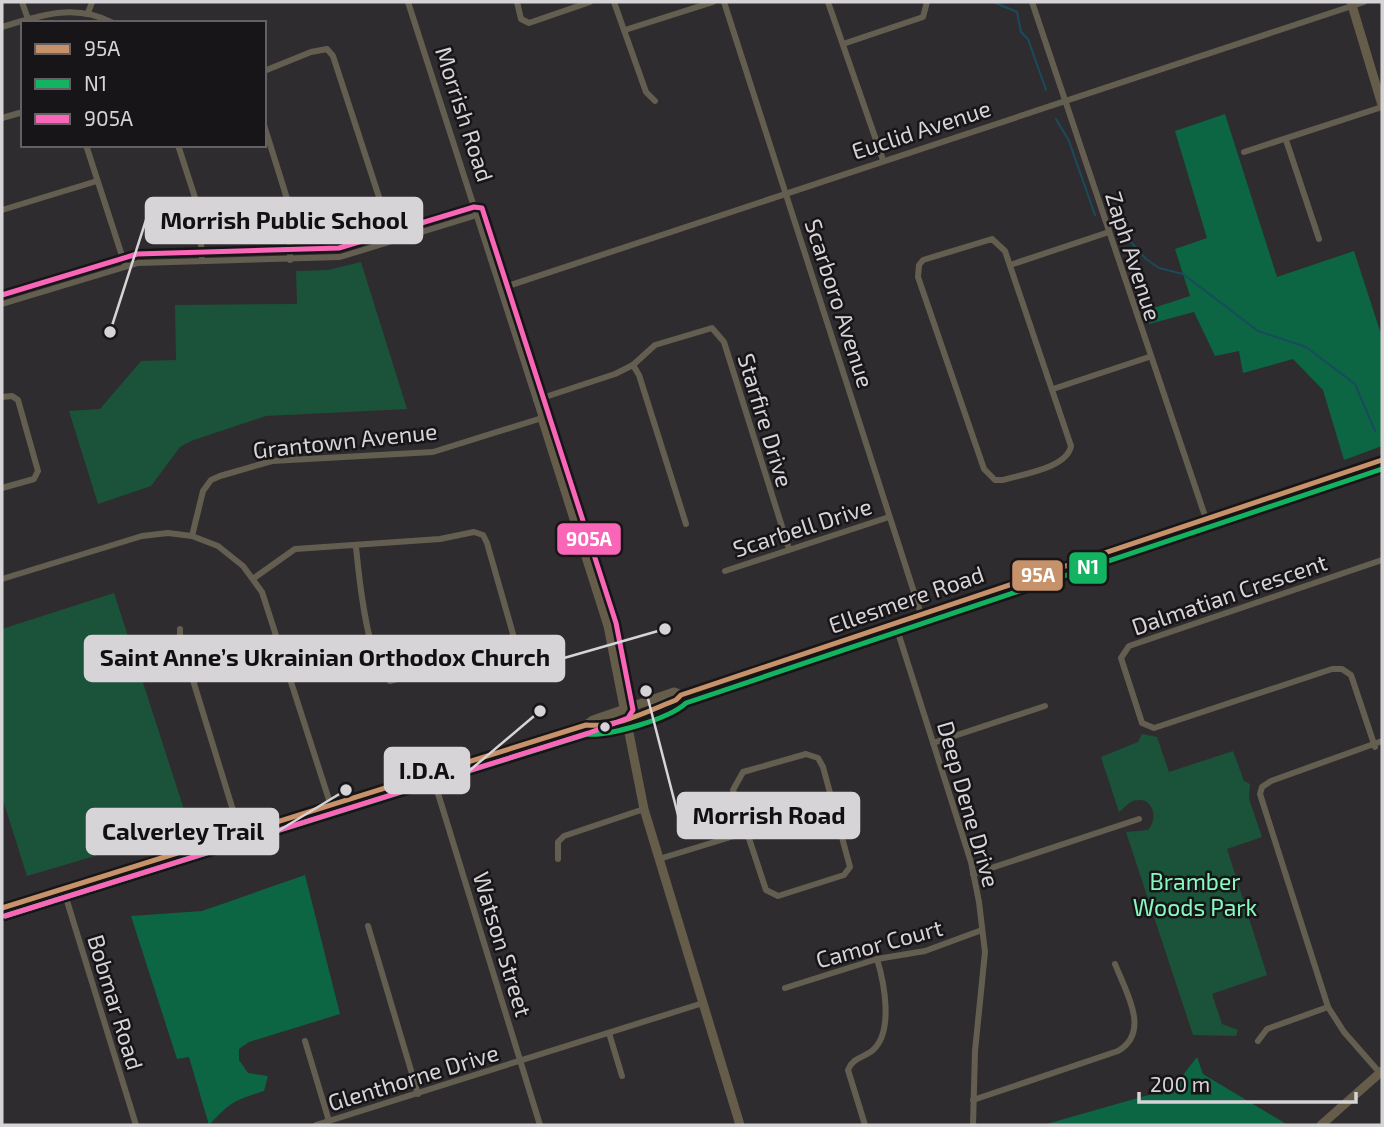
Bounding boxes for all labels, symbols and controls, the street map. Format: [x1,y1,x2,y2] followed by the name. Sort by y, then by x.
[21,21,266,147] legend
[84,35,120,60] text: 95A
[430,43,500,185] street label: Morrish Road
[84,70,107,95] text: N1
[848,93,994,165] street label: Euclid Avenue
[84,105,133,130] text: 905A
[1100,188,1168,324] street label: Zaph Avenue
[146,198,422,243] callout: Morrish Public School
[160,205,408,234] text: Morrish Public School
[800,215,880,391] street label: Scarboro Avenue
[732,350,800,490] street label: Starfire Drive
[251,416,439,464] street label: Grantown Avenue
[729,491,875,563] street label: Scarbell Drive
[556,522,622,556] line badge: 905A
[566,527,613,550] text: 905A
[1128,547,1331,641] street label: Dalmatian Crescent
[1068,551,1108,585] line badge: N1
[1077,555,1099,578] text: N1
[825,559,987,639] street label: Ellesmere Road
[1011,559,1064,592] line badge: 95A
[1021,563,1056,586] text: 95A
[85,636,564,681] callout: Saint Anne’s Ukrainian Orthodox Church
[100,642,550,671] text: Saint Anne’s Ukrainian Orthodox Church
[932,718,1006,890] street label: Deep Dene Drive
[598,720,612,734] unlabelled marker
[385,748,469,793] callout: I.D.A.
[399,755,455,784] text: I.D.A.
[678,793,859,838] callout: Morrish Road
[692,800,846,829] text: Morrish Road
[87,809,278,854] callout: Calverley Trail
[102,816,264,845] text: Calverley Trail
[1133,867,1258,921] park label: Bramber Woods Park
[468,868,538,1020] street label: Watson Street
[813,913,946,973] street label: Camor Court
[82,931,150,1073] street label: Bobmar Road
[324,1038,502,1116] street label: Glenthorne Drive
[1139,1060,1356,1104] scale bar
[1150,1071,1210,1096] text: 200 m

